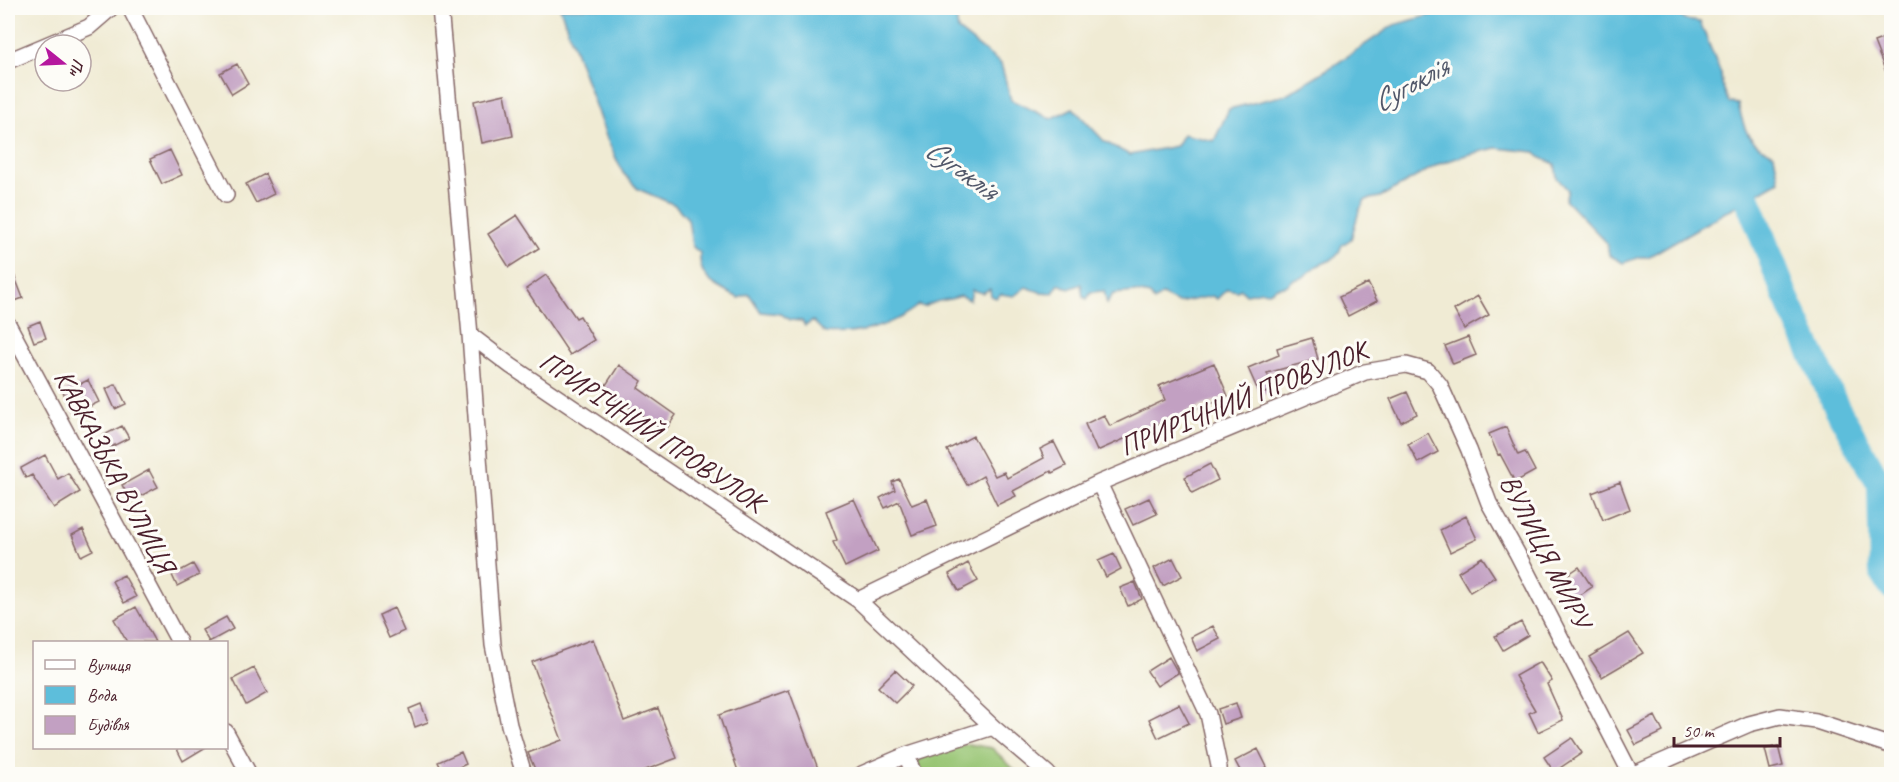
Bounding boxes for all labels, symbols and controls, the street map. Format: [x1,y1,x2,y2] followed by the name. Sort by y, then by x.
[33,33,93,93] north arrow
[1365,46,1458,120] water label: Сугоклія
[64,56,88,79] text: Пн
[918,130,1009,211] water label: Сугоклія
[1114,331,1376,464] street label: ПРИРІЧНИЙ ПРОВУЛОК
[533,343,775,522] street label: ПРИРІЧНИЙ ПРОВУЛОК
[47,363,185,582] street label: КАВКАЗЬКА ВУЛИЦЯ
[1492,468,1602,637] street label: ВУЛИЦЯ МИРУ
[33,641,228,749] legend
[87,654,131,676] text: Вулиця
[87,684,118,706] text: Вода
[1674,710,1780,748] scale bar
[87,714,130,736] text: Будівля
[1683,720,1716,742] text: 50 m

